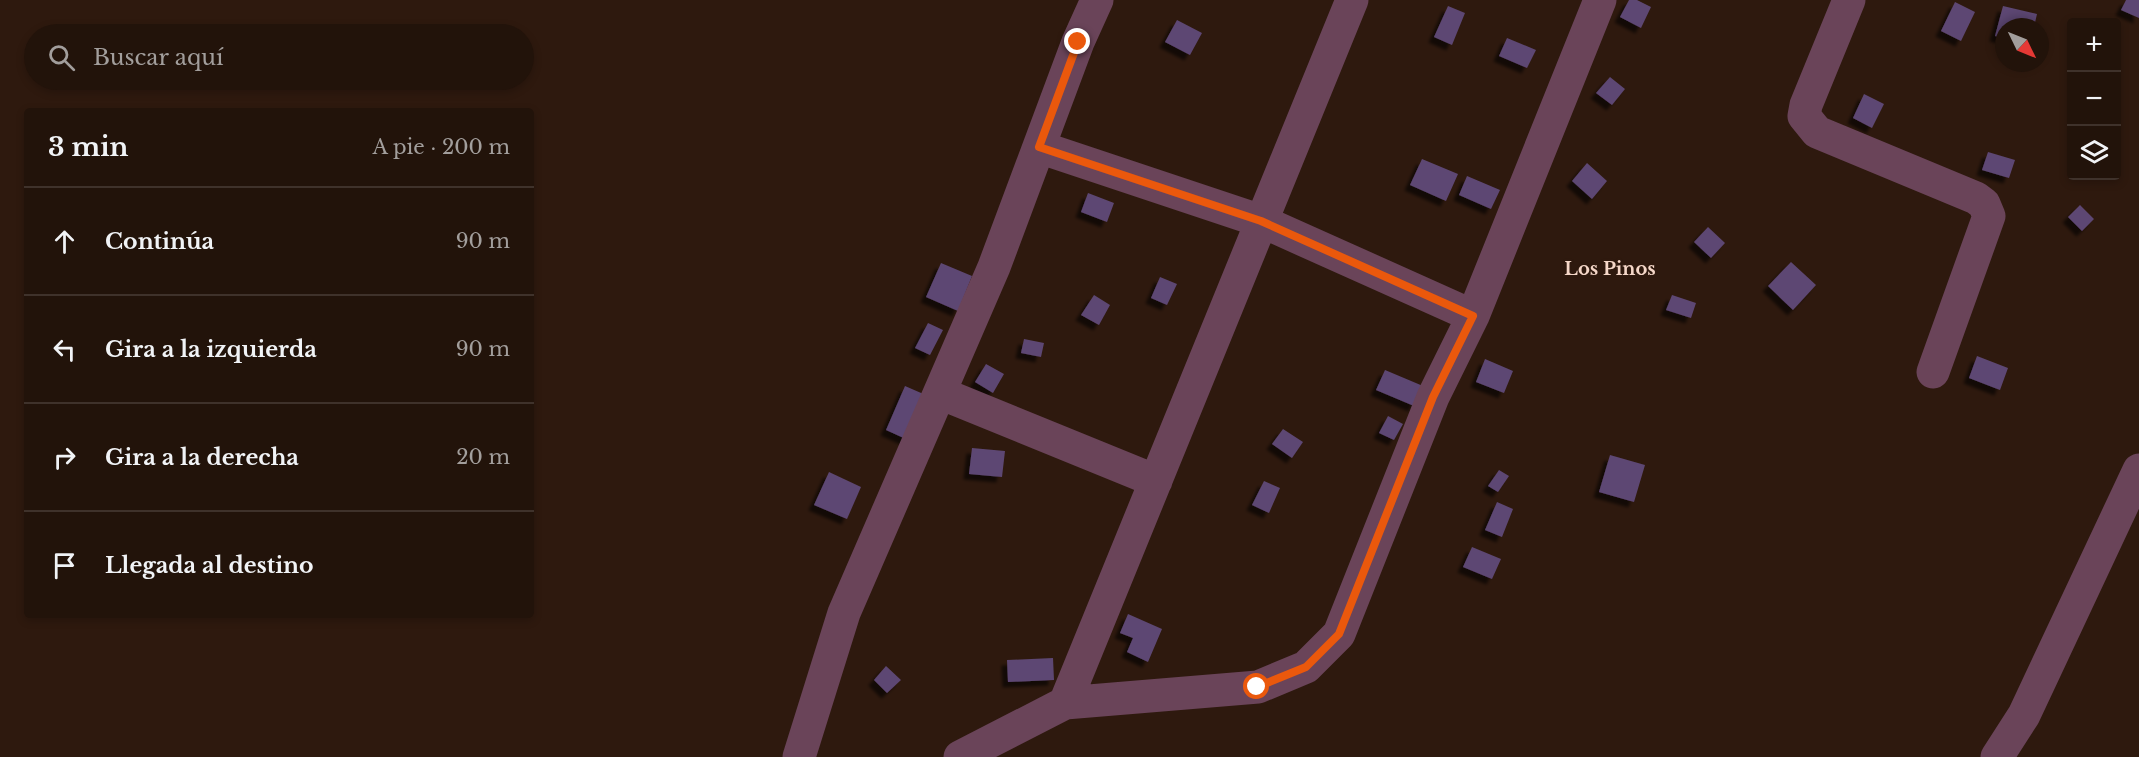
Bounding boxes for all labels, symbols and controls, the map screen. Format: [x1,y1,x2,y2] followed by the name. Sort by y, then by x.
[1995,18,2049,72] north arrow
[2067,18,2121,180] map controls
[2067,18,2121,72] button: +
[24,24,534,90] search box
[1064,28,1090,54] route end
[45,41,78,74] icon: search
[93,44,224,71] text: Buscar aquí
[2067,72,2121,126] button: −
[2067,126,2121,180] button: layers
[48,131,129,163] text: 3 min
[373,135,510,159] text: A pie · 200 m
[48,225,81,258] icon: ahead
[105,228,214,255] text: Continúa
[456,229,510,253] text: 90 m
[1564,258,1656,280] district label: Los Pinos
[48,333,81,366] icon: left
[105,336,317,363] text: Gira a la izquierda
[456,337,510,361] text: 90 m
[48,441,81,474] icon: right
[105,444,299,471] text: Gira a la derecha
[456,445,510,469] text: 20 m
[48,549,81,582] icon: arrive
[105,552,314,579] text: Llegada al destino
[1243,673,1269,699] route start

